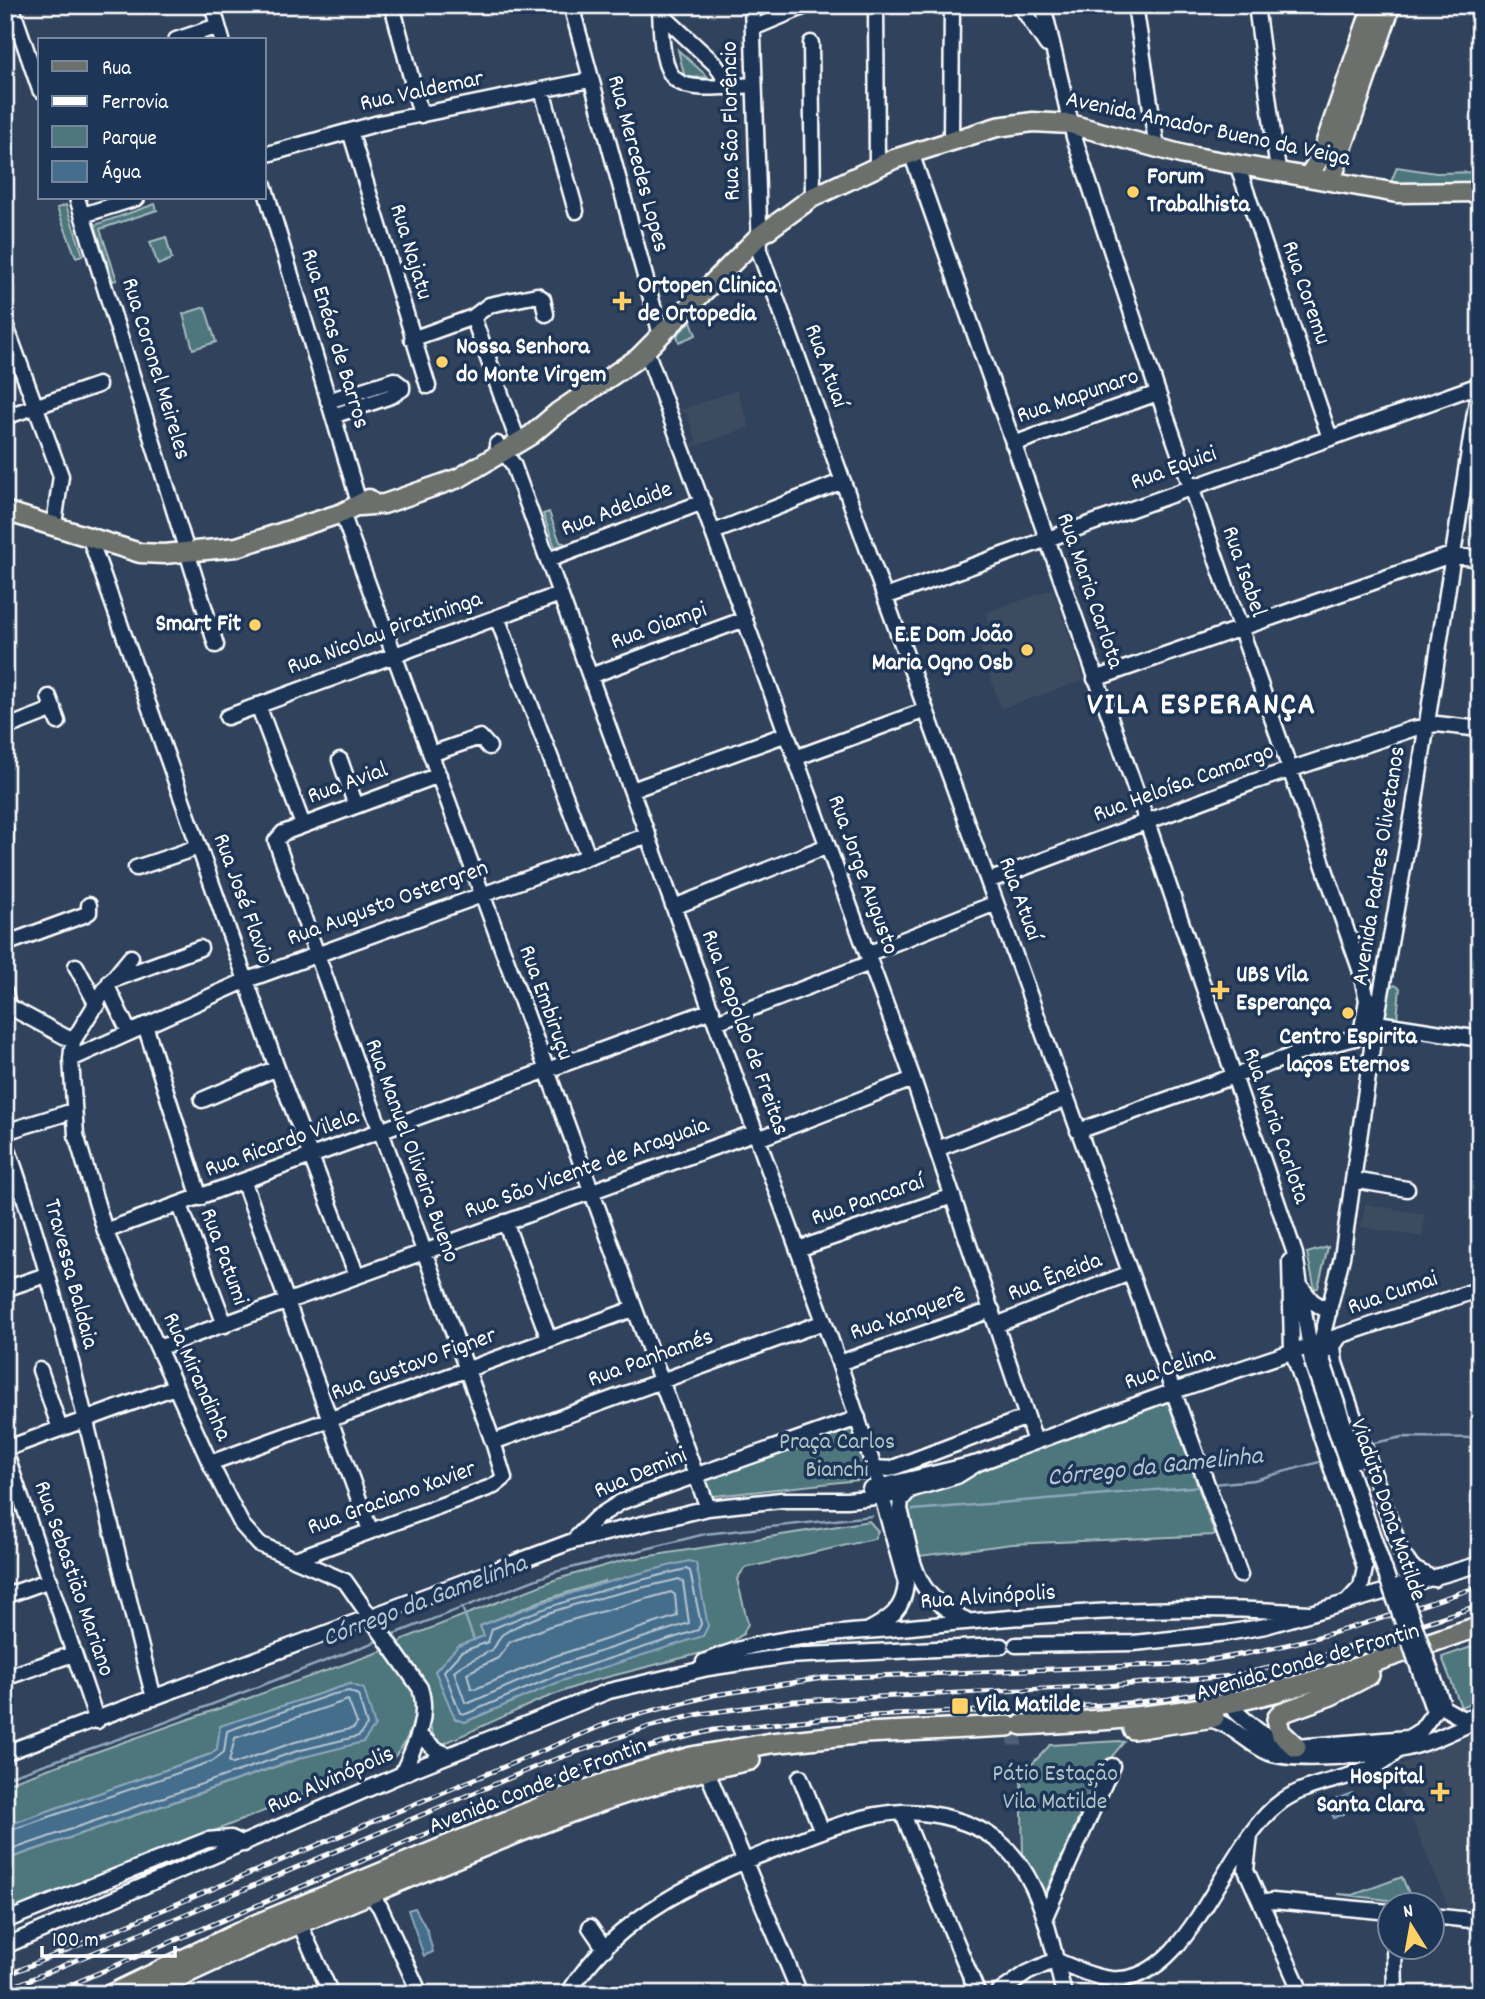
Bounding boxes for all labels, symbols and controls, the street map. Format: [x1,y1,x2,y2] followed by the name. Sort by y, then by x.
[38,38,266,200] legend
[714,41,750,201] street label: Rua São Florêncio
[102,55,132,85] text: Rua
[357,62,487,122] street label: Rua Valdemar
[597,72,677,256] street label: Rua Mercedes Lopes
[1063,83,1354,177] street label: Avenida Amador Bueno da Veiga
[102,89,169,119] text: Ferrovia
[102,125,157,155] text: Parque
[102,159,142,189] text: Água
[1147,161,1250,223] place label: Forum Trabalhista
[1125,184,1141,200] marker: Forum Trabalhista
[379,200,441,304] street label: Rua Najatu
[1271,237,1339,349] street label: Rua Coremu
[290,245,378,433] street label: Rua Enéas de Barros
[638,270,778,332] place label: Ortopen Clinica de Ortopedia
[111,274,199,464] street label: Rua Coronel Meireles
[612,291,632,311] marker: Ortopen Clinica de Ortopedia
[794,319,856,414] street label: Rua Atuaí
[456,331,607,393] place label: Nossa Senhora do Monte Virgem
[434,354,450,370] marker: Nossa Senhora do Monte Virgem
[1012,360,1144,434] street label: Rua Mapunaro
[1126,438,1222,500] street label: Rua Equici
[556,473,678,547] street label: Rua Adelaide
[1046,509,1132,674] street label: Rua Maria Carlota
[1212,522,1275,622] street label: Rua Isabel
[283,583,488,685] street label: Rua Nicolau Piratininga
[606,594,712,660] street label: Rua Oiampi
[155,608,241,642] place label: Smart Fit
[247,617,263,633] marker: Smart Fit
[872,619,1013,681] place label: E.E Dom João Maria Ogno Osb
[1019,642,1035,658] marker: E.E Dom João Maria Ogno Osb
[1087,684,1317,730] district label: VILA ESPERANÇA
[1089,735,1279,833] street label: Rua Heloísa Camargo
[1344,744,1416,988] street label: Avenida Padres Olivetanos
[303,754,393,814] street label: Rua Avial
[817,790,907,960] street label: Rua Jorge Augusto
[203,829,281,969] street label: Rua José Flavio
[283,852,493,956] street label: Rua Augusto Ostergren
[988,852,1050,947] street label: Rua Atuaí
[691,925,797,1141] street label: Rua Leopoldo de Freitas
[508,941,582,1065] street label: Rua Embiruçu
[1236,959,1332,1021] place label: UBS Vila Esperança
[1210,980,1230,1000] marker: UBS Vila Esperança
[1340,1005,1356,1021] marker: Centro Espirita laços Eternos
[1279,1021,1417,1083] place label: Centro Espirita laços Eternos
[355,1034,467,1268] street label: Rua Manuel Oliveira Bueno
[1232,1044,1318,1209] street label: Rua Maria Carlota
[200,1100,364,1188] street label: Rua Ricardo Vilela
[460,1109,715,1229] street label: Rua São Vicente de Araguaia
[807,1165,931,1236] street label: Rua Pancaraí
[34,1195,107,1353] street label: Travessa Baldaia
[190,1204,256,1310] street label: Rua Patumi
[1003,1244,1108,1311] street label: Rua Êneida
[1343,1263,1443,1325] street label: Rua Cumai
[846,1279,970,1351] street label: Rua Xanquerê
[153,1307,240,1447] street label: Rua Mirandinha
[327,1319,502,1411] street label: Rua Gustavo Figner
[584,1321,718,1397] street label: Rua Panhamés
[1120,1337,1221,1400] street label: Rua Celina
[1340,1414,1434,1606] street label: Viaduto Dona Matilde
[779,1426,895,1488] park label: Praça Carlos Bianchi
[1046,1438,1266,1498] water label: Córrego da Gamelinha
[589,1439,693,1509] street label: Rua Demini
[303,1453,481,1545] street label: Rua Graciano Xavier
[24,1477,122,1681] street label: Rua Sebastião Mariano
[317,1545,534,1658] water label: Córrego da Gamelinha
[919,1576,1057,1620] street label: Rua Alvinópolis
[1192,1615,1424,1711] street label: Avenida Conde de Frontin
[976,1689,1081,1723] place label: Vila Matilde
[950,1696,970,1716] marker: Vila Matilde
[424,1730,652,1844] street label: Avenida Conde de Frontin
[262,1738,400,1824] street label: Rua Alvinópolis
[992,1758,1118,1820] park label: Pátio Estação Vila Matilde
[1316,1761,1425,1823] place label: Hospital Santa Clara
[1430,1782,1450,1802] marker: Hospital Santa Clara
[1376,1890,1446,1960] north arrow
[1401,1899,1416,1927] text: N
[42,1915,175,1959] scale bar
[52,1927,99,1957] text: 100 m

